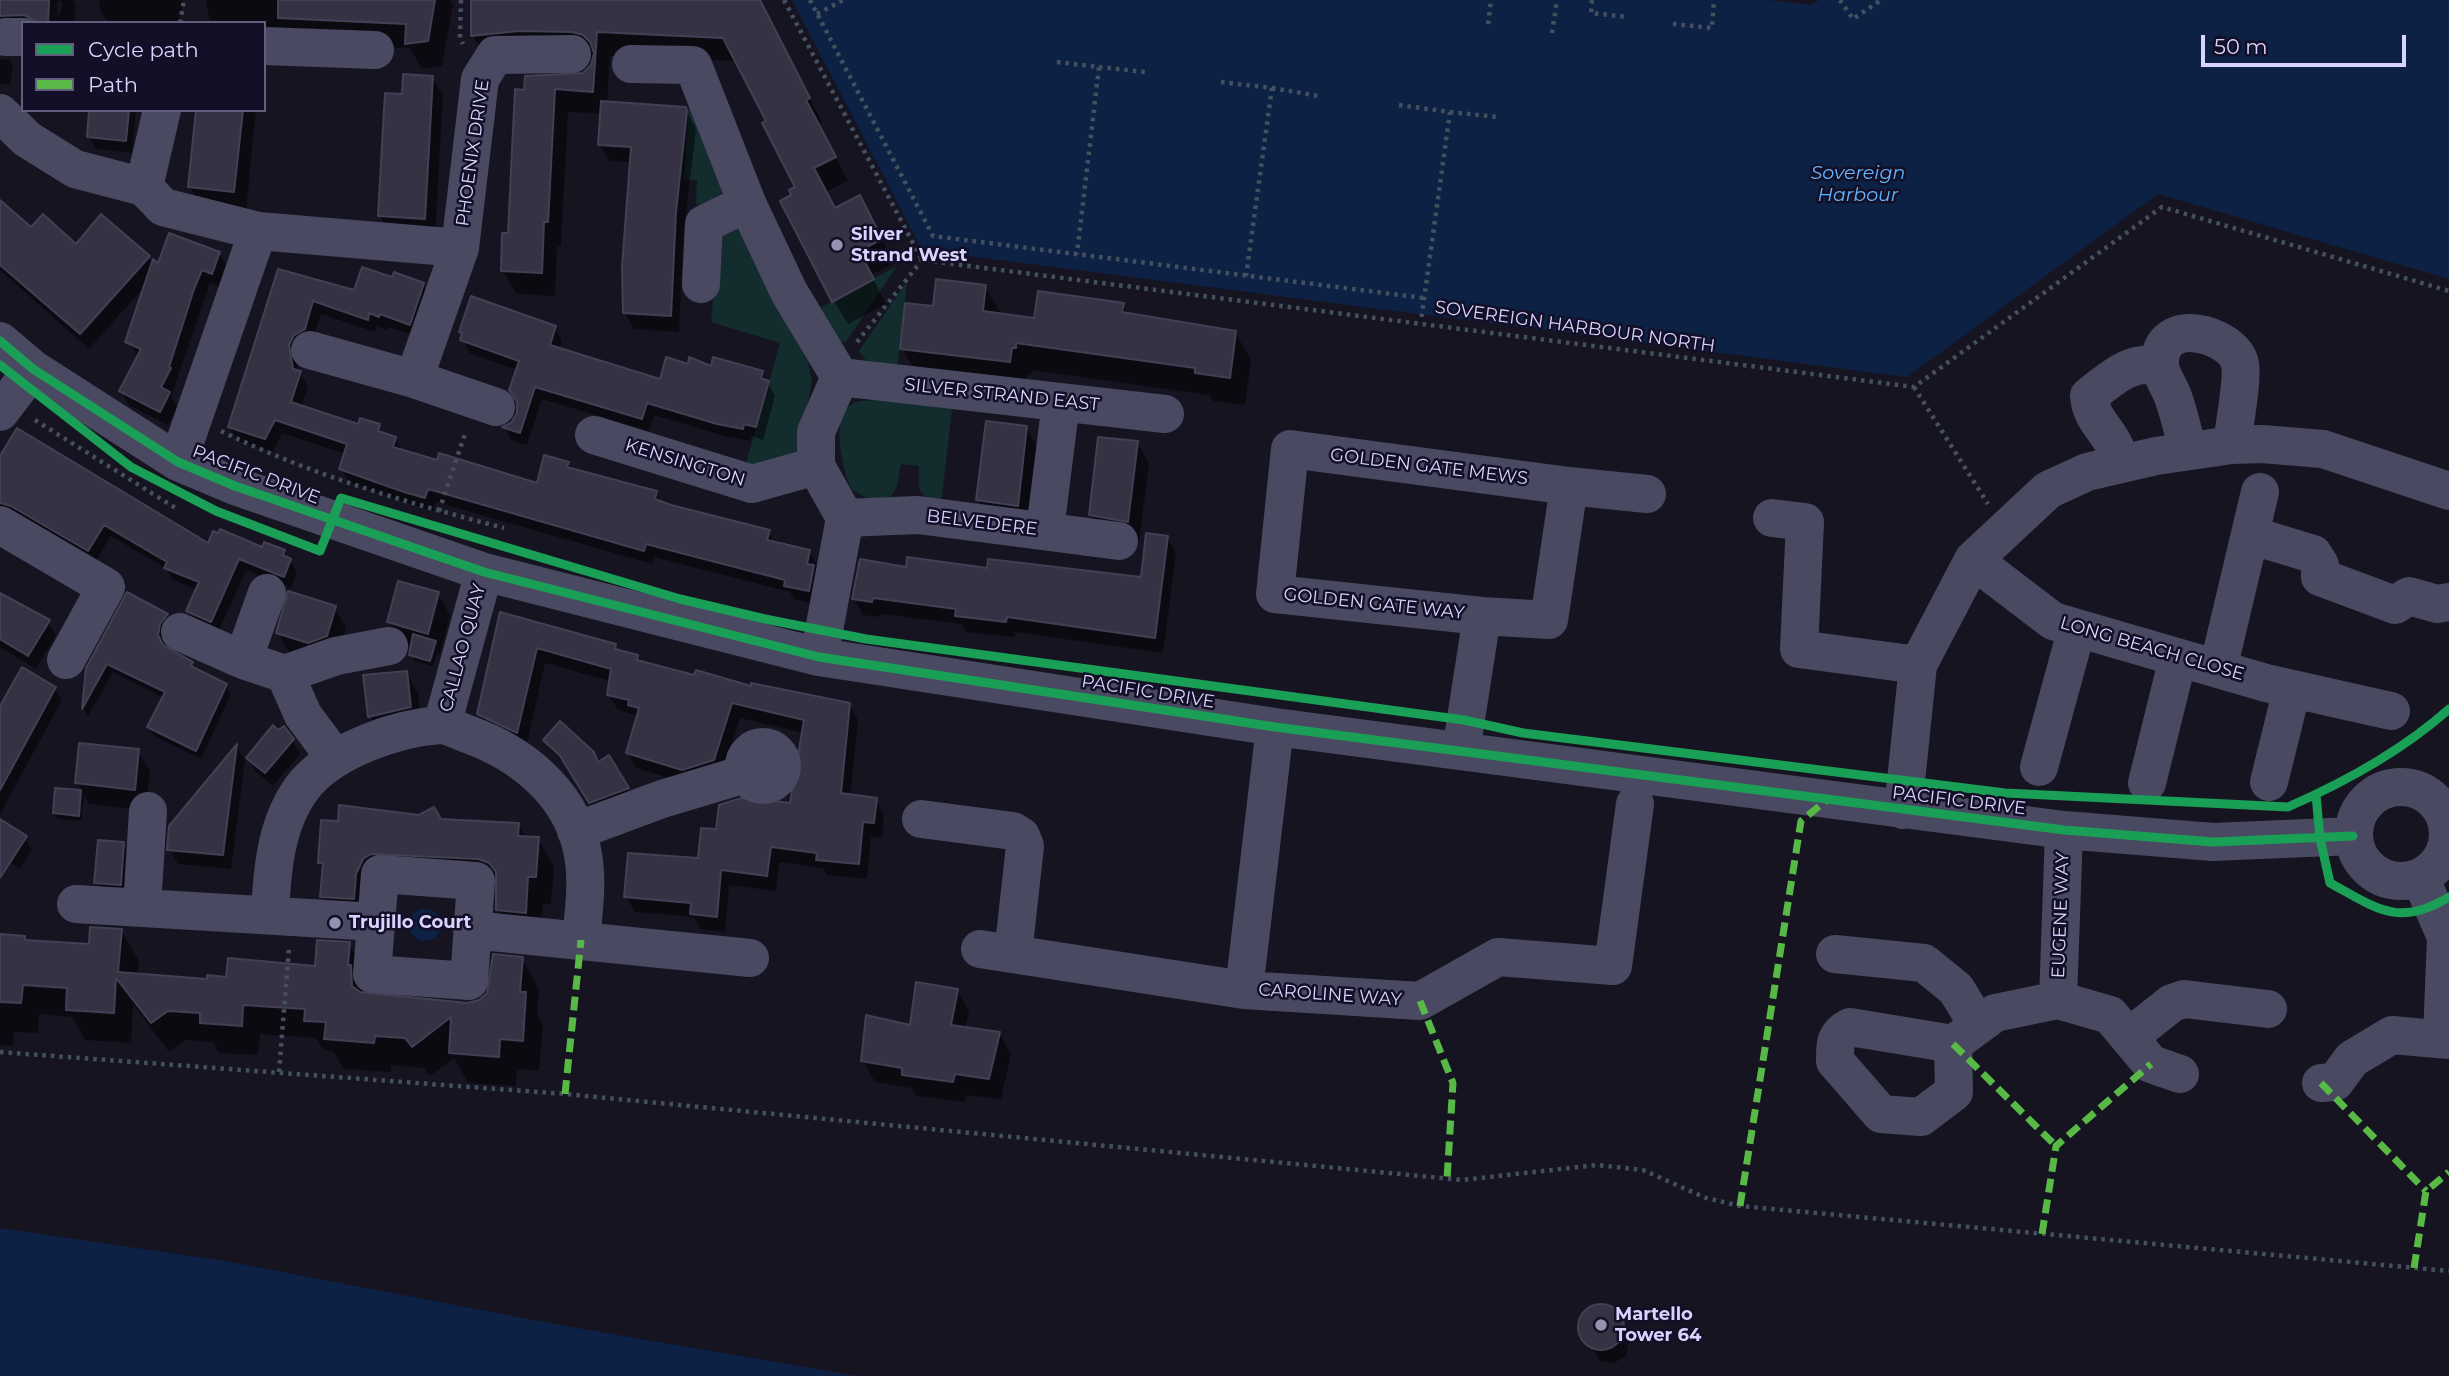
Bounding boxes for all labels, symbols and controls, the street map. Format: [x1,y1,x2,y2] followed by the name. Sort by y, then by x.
[21,21,266,112] legend
[2204,21,2409,65] scale bar
[2214,34,2268,59] text: 50 m
[88,37,199,62] text: Cycle path
[88,72,138,97] text: Path
[452,78,494,228] street label: PHOENIX DRIVE
[1811,162,1905,206] water label: Sovereign Harbour
[851,224,967,266] place label: Silver Strand West
[829,237,845,253] marker: Silver Strand West
[1434,297,1716,357] street label: SOVEREIGN HARBOUR NORTH
[904,374,1100,416] street label: SILVER STRAND EAST
[622,434,748,492] street label: KENSINGTON
[189,441,323,509] street label: PACIFIC DRIVE
[1329,444,1529,490] street label: GOLDEN GATE MEWS
[925,505,1039,541] street label: BELVEDERE
[436,582,490,714] street label: CALLAO QUAY
[1282,584,1466,624] street label: GOLDEN GATE WAY
[2057,612,2247,686] street label: LONG BEACH CLOSE
[1080,671,1216,713] street label: PACIFIC DRIVE
[1891,782,2027,820] street label: PACIFIC DRIVE
[2048,851,2074,979] street label: EUGENE WAY
[349,912,471,934] place label: Trujillo Court
[327,915,343,931] marker: Trujillo Court
[1258,979,1402,1011] street label: CAROLINE WAY
[1615,1304,1701,1346] place label: Martello Tower 64
[1593,1317,1609,1333] marker: Martello Tower 64

